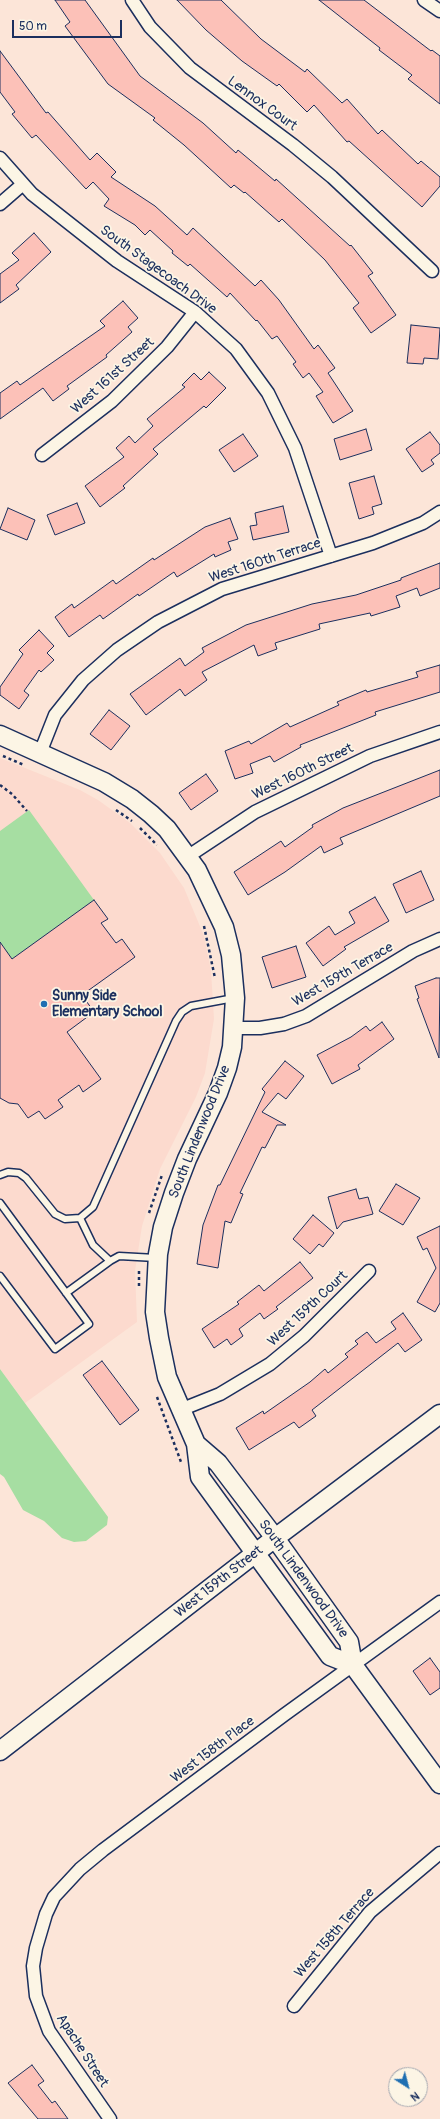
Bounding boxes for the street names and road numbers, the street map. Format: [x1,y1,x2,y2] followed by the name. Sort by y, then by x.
[224,73,300,135] street label: Lennox Court
[96,222,220,318] street label: South Stagecoach Drive
[68,334,158,418] street label: West 161st Street
[207,535,323,587] street label: West 160th Terrace
[250,740,356,804] street label: West 160th Street
[290,939,396,1011] street label: West 159th Terrace
[166,1063,234,1201] street label: South Lindenwood Drive
[265,1268,351,1350] street label: West 159th Court
[254,1517,352,1641] street label: South Lindenwood Drive
[172,1542,266,1622] street label: West 159th Street
[168,1713,258,1787] street label: West 158th Place
[291,1885,379,1981] street label: West 158th Terrace
[52,2011,112,2091] street label: Apache Street

